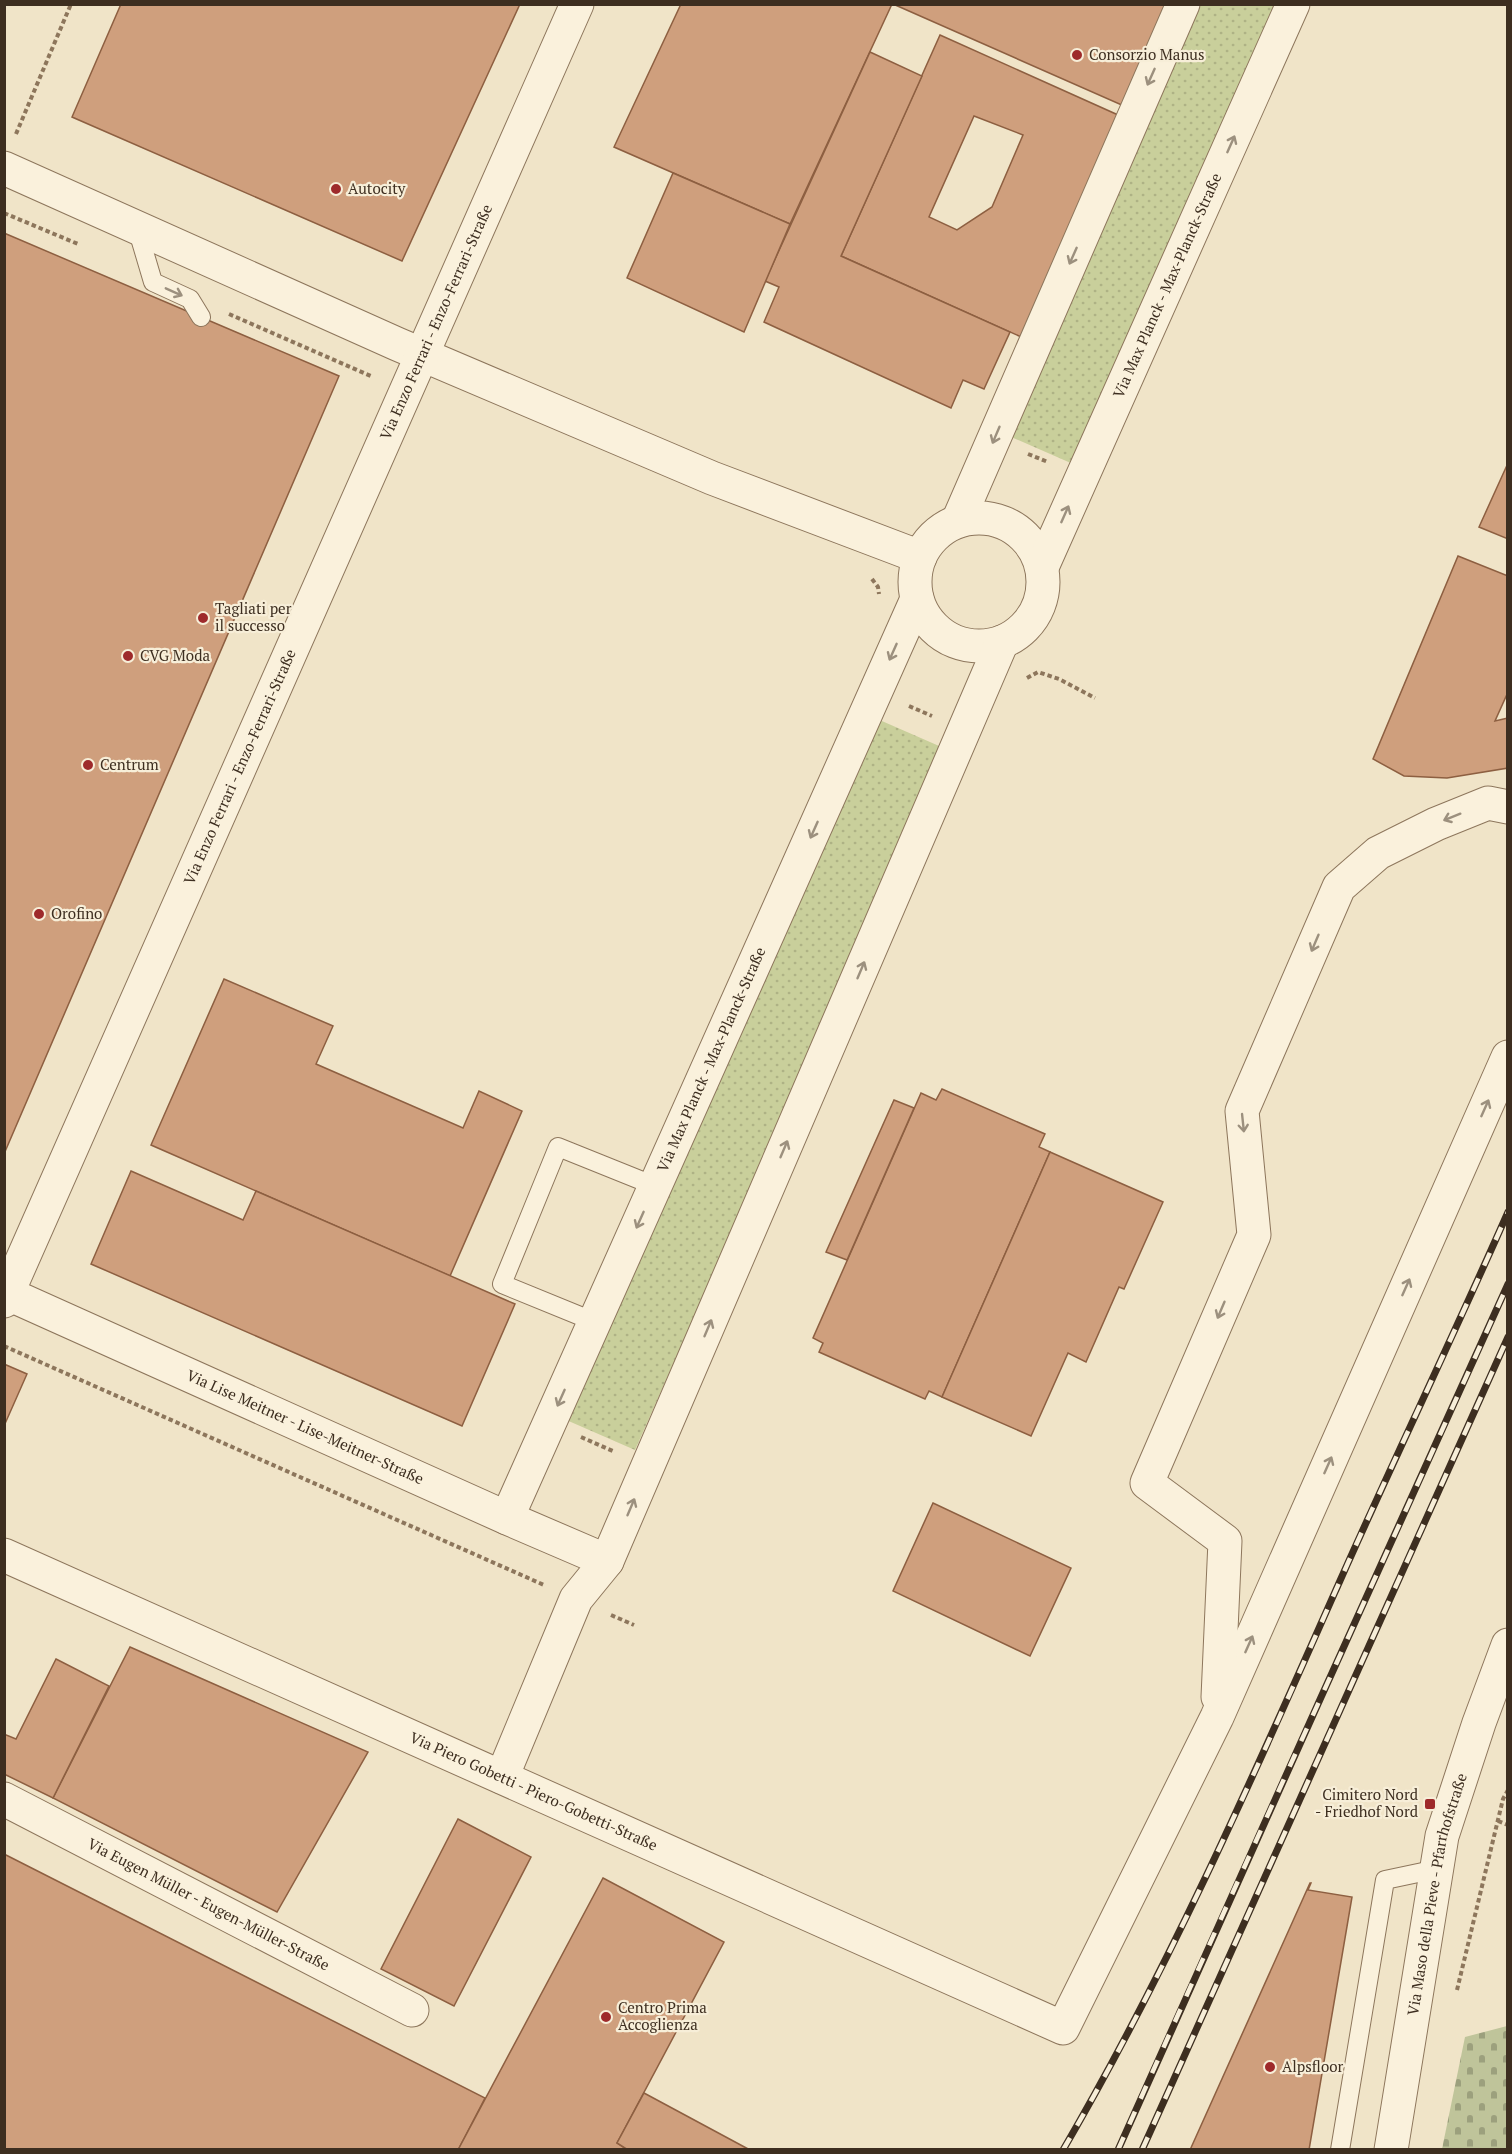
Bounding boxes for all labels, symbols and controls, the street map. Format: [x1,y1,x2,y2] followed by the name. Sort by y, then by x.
[1089,44,1204,64] place label: Consorzio Manus
[1070,48,1084,62] marker: Consorzio Manus
[1145,68,1156,86] one-way arrow
[1226,135,1237,153] one-way arrow
[1108,170,1225,401] street label: Via Max Planck - Max-Planck-Straße
[348,178,406,198] place label: Autocity
[329,182,343,196] marker: Autocity
[375,201,496,443] street label: Via Enzo Ferrari - Enzo-Ferrari-Straße
[1067,247,1079,265] one-way arrow
[165,286,183,298] one-way arrow
[989,426,1000,444] one-way arrow
[1060,505,1072,523] one-way arrow
[215,598,292,635] place label: Tagliati per il successo
[196,611,210,625] marker: Tagliati per il successo
[887,643,898,661] one-way arrow
[140,645,210,665] place label: CVG Moda
[178,646,300,887] street label: Via Enzo Ferrari - Enzo-Ferrari-Straße
[121,649,135,663] marker: CVG Moda
[100,754,159,774] place label: Centrum
[81,758,95,772] marker: Centrum
[1443,813,1462,824] one-way arrow
[807,821,819,839] one-way arrow
[51,903,102,923] place label: Orofino
[32,907,46,921] marker: Orofino
[1308,934,1319,952] one-way arrow
[652,944,770,1175] street label: Via Max Planck - Max-Planck-Straße
[856,961,867,979] one-way arrow
[1480,1100,1491,1118] one-way arrow
[1238,1112,1249,1132] one-way arrow
[779,1140,791,1158] one-way arrow
[634,1210,646,1228] one-way arrow
[1401,1278,1412,1297] one-way arrow
[1215,1301,1227,1319] one-way arrow
[703,1319,714,1337] one-way arrow
[184,1364,427,1488] street label: Via Lise Meitner - Lise-Meitner-Straße
[555,1388,566,1406] one-way arrow
[1322,1457,1334,1475] one-way arrow
[626,1498,637,1516] one-way arrow
[1244,1635,1255,1653] one-way arrow
[407,1727,661,1855] street label: Via Piero Gobetti - Piero-Gobetti-Straße
[1402,1770,1471,2017] street label: Via Maso della Pieve - Pfarrhofstraße
[1315,1784,1418,1821] place label: Cimitero Nord - Friedhof Nord
[1423,1797,1437,1811] marker: Cimitero Nord - Friedhof Nord
[84,1833,333,1975] street label: Via Eugen Müller - Eugen-Müller-Straße
[618,1997,707,2034] place label: Centro Prima Accoglienza
[599,2010,613,2024] marker: Centro Prima Accoglienza
[1282,2056,1344,2076] place label: Alpsfloor
[1263,2060,1277,2074] marker: Alpsfloor

